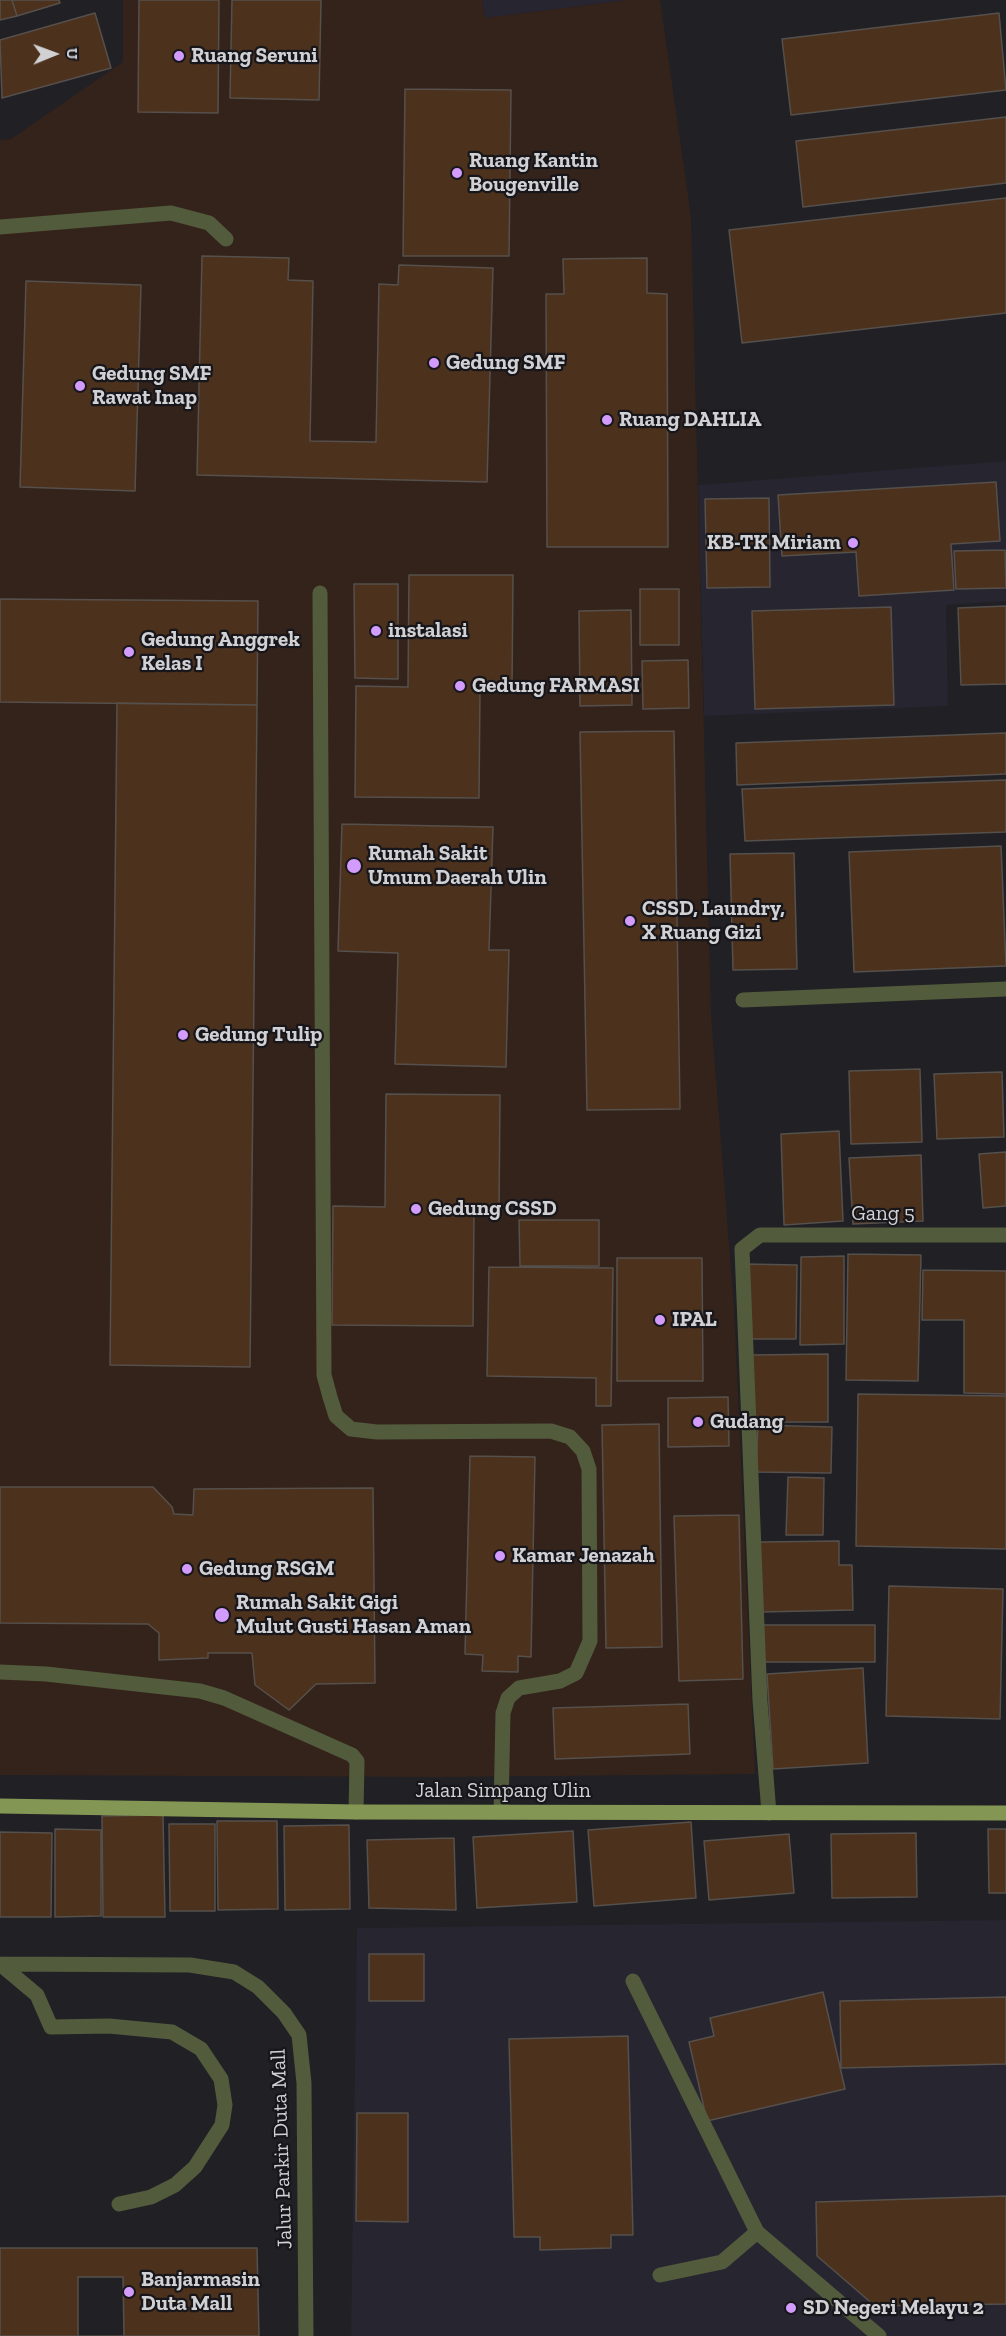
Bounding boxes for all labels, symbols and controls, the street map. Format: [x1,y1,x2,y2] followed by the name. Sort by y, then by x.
[24,24,84,84] north arrow
[191,43,318,69] place label: Ruang Seruni
[63,48,82,60] text: U
[172,49,186,63] marker: Ruang Seruni
[469,148,598,198] place label: Ruang Kantin Bougenville
[450,166,464,180] marker: Ruang Kantin Bougenville
[446,350,566,376] place label: Gedung SMF
[427,356,441,370] marker: Gedung SMF
[92,361,212,411] place label: Gedung SMF Rawat Inap
[73,379,87,393] marker: Gedung SMF Rawat Inap
[619,407,761,433] place label: Ruang DAHLIA
[600,413,614,427] marker: Ruang DAHLIA
[707,530,841,556] place label: KB-TK Miriam
[846,536,860,550] marker: KB-TK Miriam
[388,618,468,644] place label: instalasi
[369,624,383,638] marker: instalasi
[141,627,300,677] place label: Gedung Anggrek Kelas I
[122,645,136,659] marker: Gedung Anggrek Kelas I
[472,673,640,699] place label: Gedung FARMASI
[453,679,467,693] marker: Gedung FARMASI
[368,841,547,891] place label: Rumah Sakit Umum Daerah Ulin
[345,857,363,875] marker: Rumah Sakit Umum Daerah Ulin
[642,896,785,946] place label: CSSD, Laundry, X Ruang Gizi
[623,914,637,928] marker: CSSD, Laundry, X Ruang Gizi
[195,1022,322,1048] place label: Gedung Tulip
[176,1028,190,1042] marker: Gedung Tulip
[428,1196,557,1222] place label: Gedung CSSD
[851,1201,915,1227] street label: Gang 5
[409,1202,423,1216] marker: Gedung CSSD
[672,1307,717,1333] place label: IPAL
[653,1313,667,1327] marker: IPAL
[710,1409,784,1435] place label: Gudang
[691,1415,705,1429] marker: Gudang
[512,1543,655,1569] place label: Kamar Jenazah
[493,1549,507,1563] marker: Kamar Jenazah
[199,1556,334,1582] place label: Gedung RSGM
[180,1562,194,1576] marker: Gedung RSGM
[236,1590,471,1640] place label: Rumah Sakit Gigi Mulut Gusti Hasan Aman
[213,1606,231,1624] marker: Rumah Sakit Gigi Mulut Gusti Hasan Aman
[415,1778,591,1804] street label: Jalan Simpang Ulin
[266,2049,298,2249] street label: Jalur Parkir Duta Mall
[141,2267,260,2317] place label: Banjarmasin Duta Mall
[122,2285,136,2299] marker: Banjarmasin Duta Mall
[803,2295,984,2321] place label: SD Negeri Melayu 2
[784,2301,798,2315] marker: SD Negeri Melayu 2

